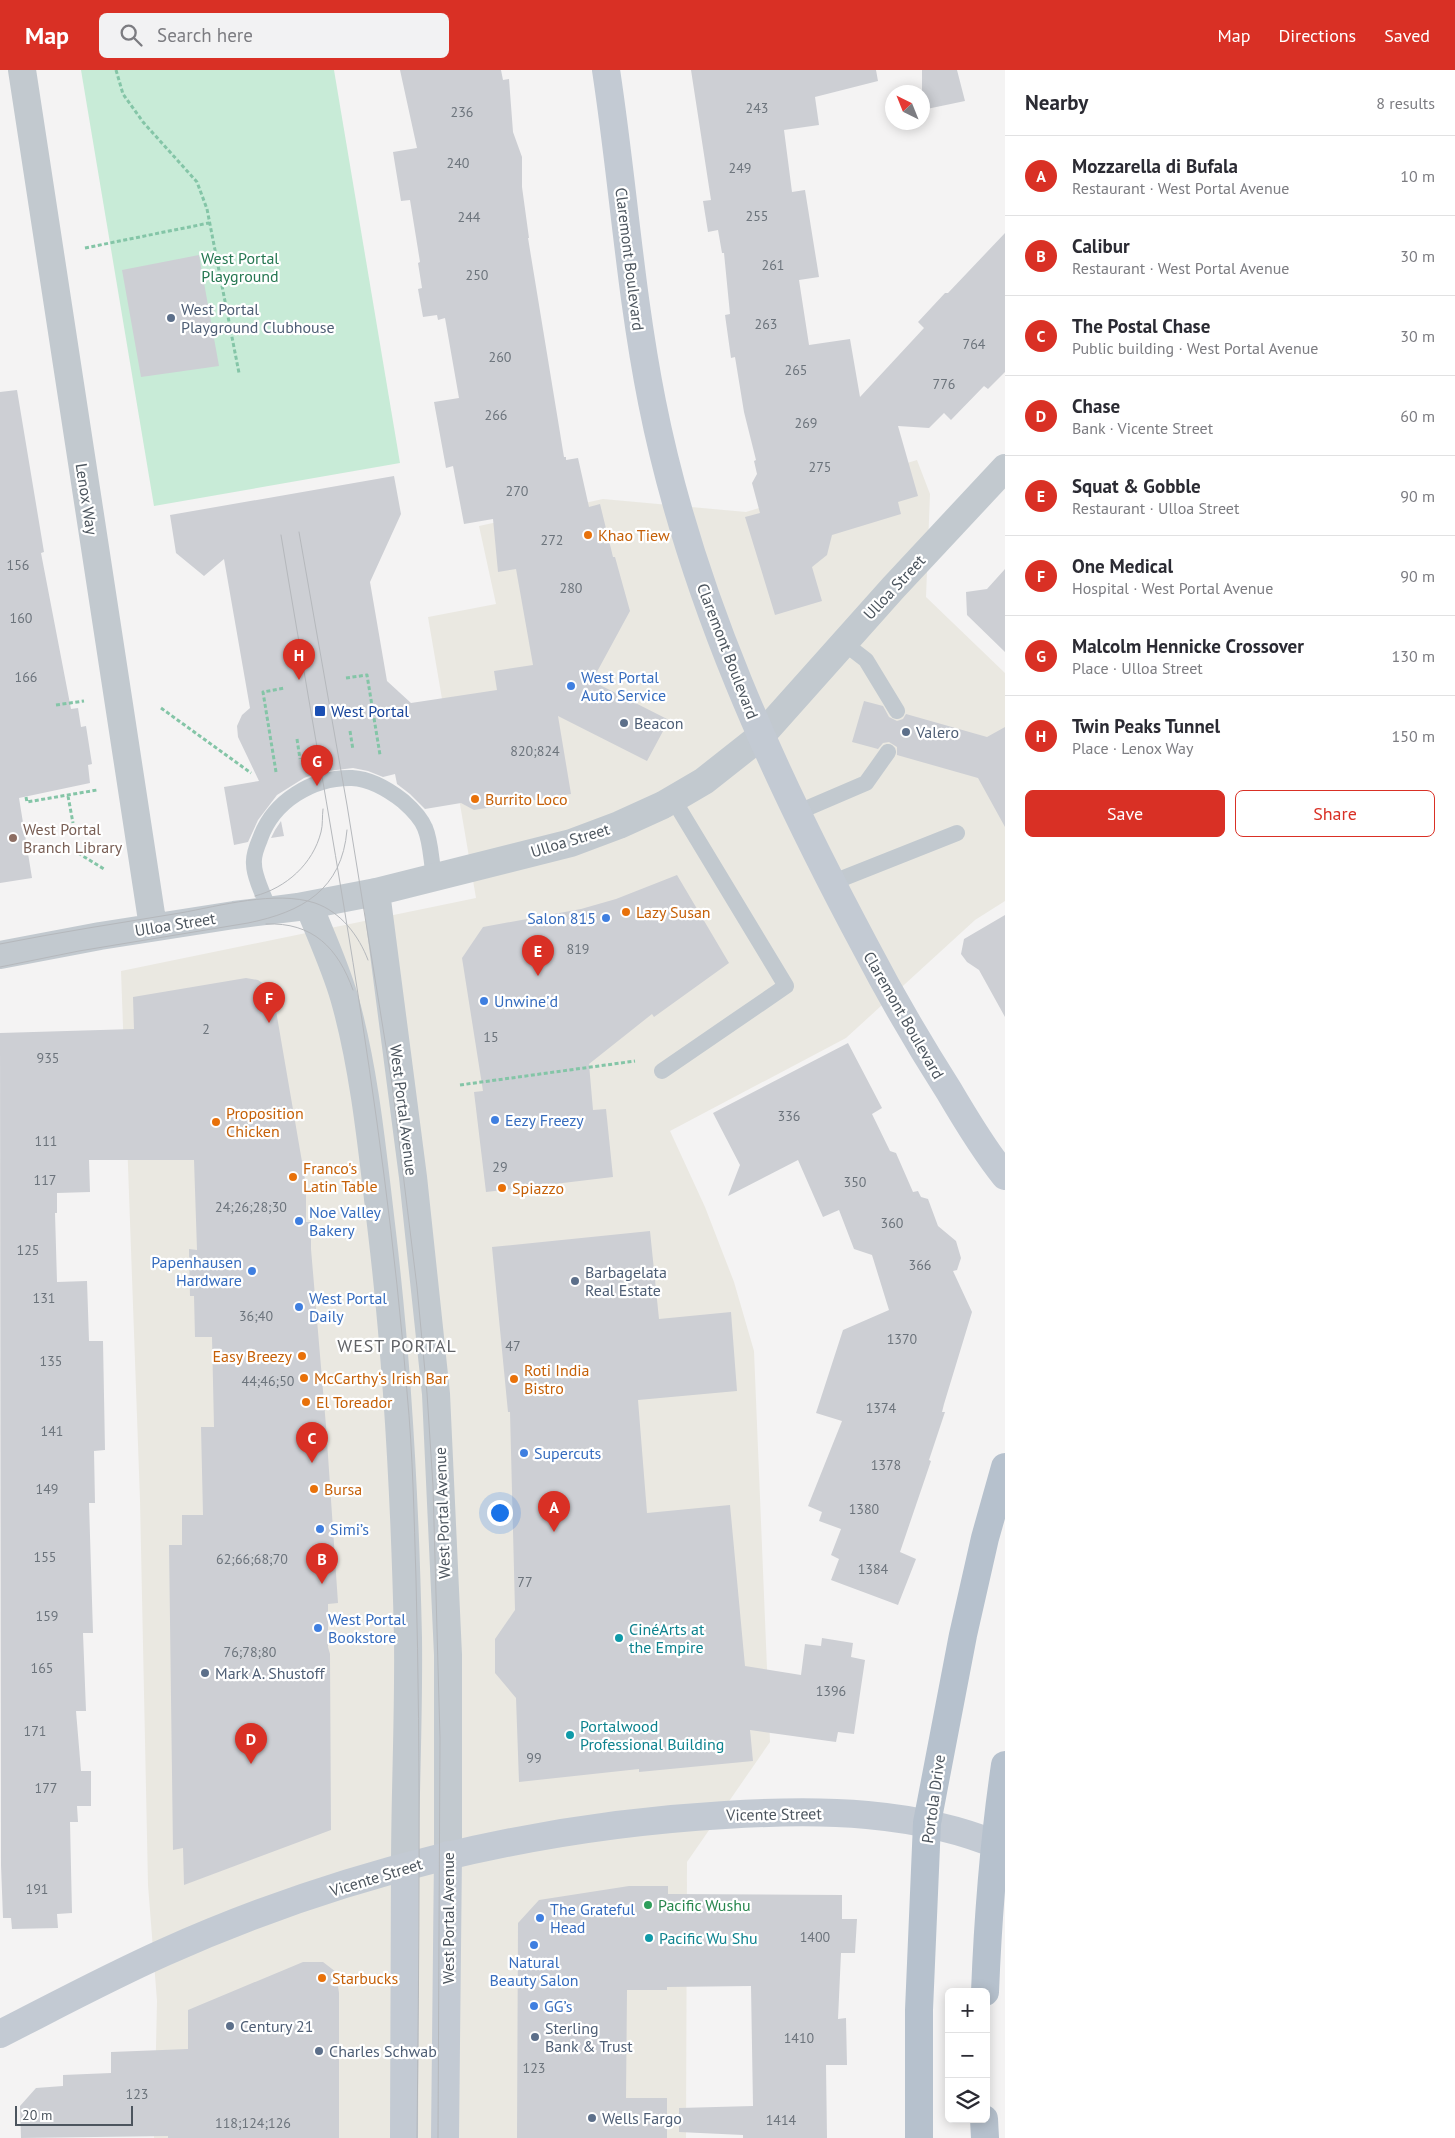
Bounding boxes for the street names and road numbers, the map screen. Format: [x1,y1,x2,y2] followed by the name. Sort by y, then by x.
[611,186,649,332] street label: Claremont Boulevard
[71,462,103,537] street label: Lenox Way
[859,550,929,624] street label: Ulloa Street
[693,580,763,722] street label: Claremont Boulevard
[528,818,612,861] street label: Ulloa Street
[133,908,217,940] street label: Ulloa Street
[859,948,949,1082] street label: Claremont Boulevard
[386,1043,422,1177] street label: West Portal Avenue
[430,1447,454,1579] street label: West Portal Avenue
[917,1753,949,1845] street label: Portola Drive
[725,1803,823,1825] street label: Vicente Street
[438,1852,458,1984] street label: West Portal Avenue
[326,1853,425,1901] street label: Vicente Street

